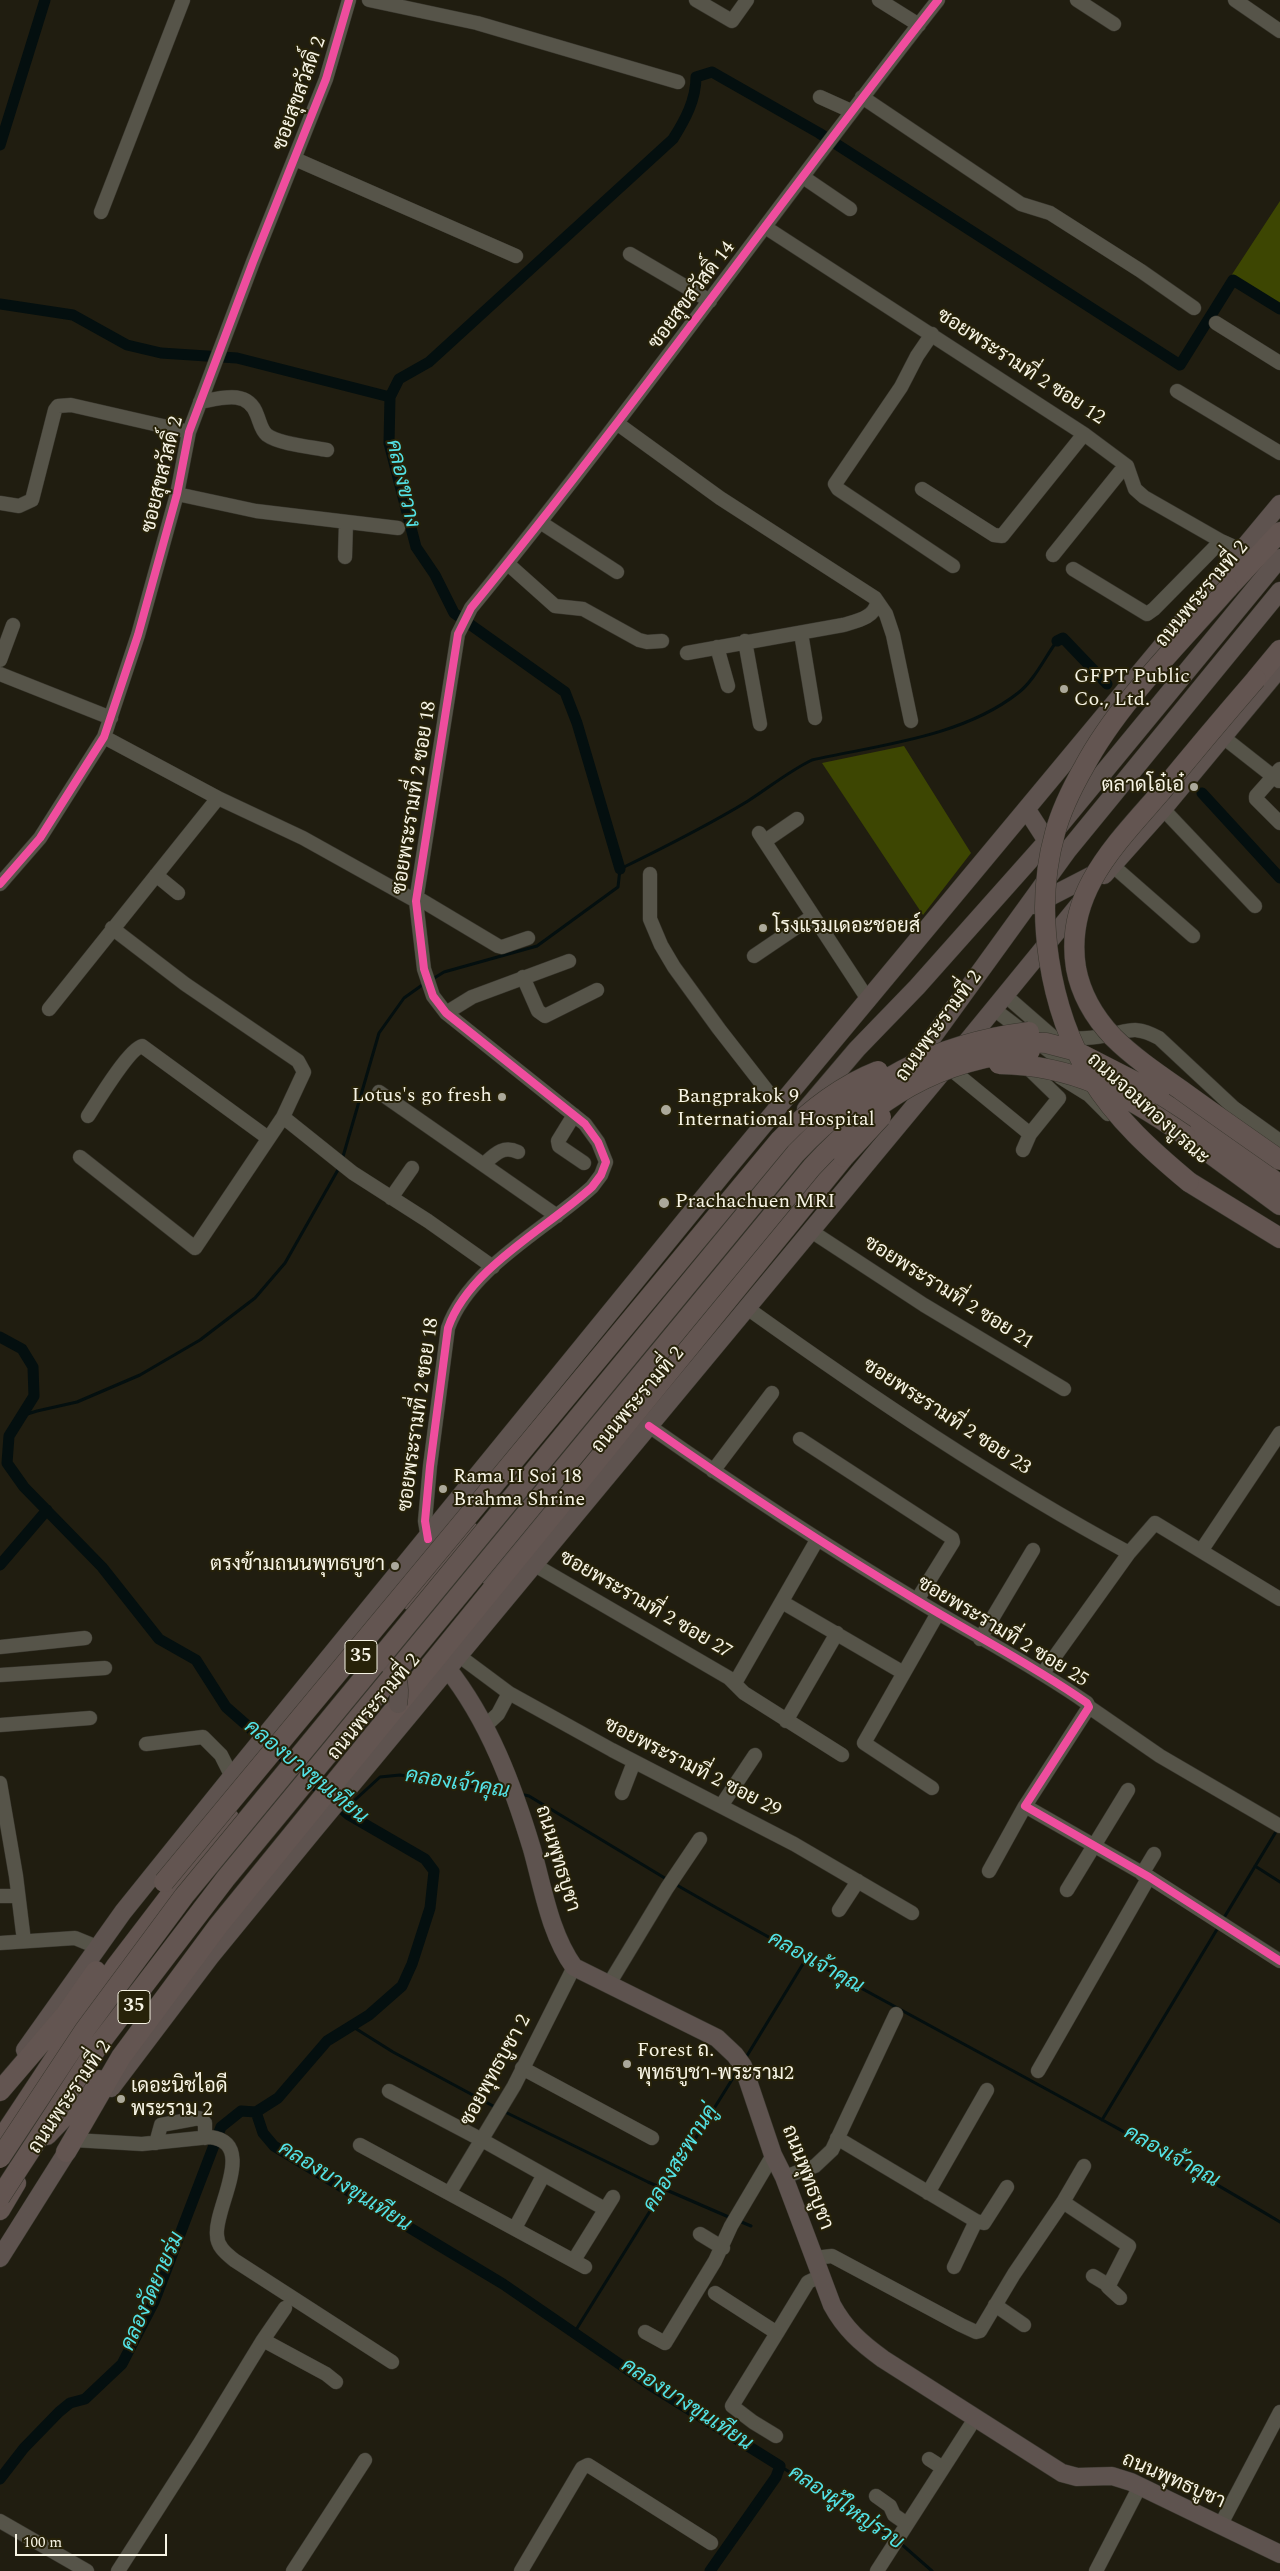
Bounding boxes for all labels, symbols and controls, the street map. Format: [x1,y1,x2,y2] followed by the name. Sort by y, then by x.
[269,34,333,154] street label: ซอยสุขสวัสดิ์ 2
[645,237,741,355] street label: ซอยสุขสวัสดิ์ 14
[931,305,1109,431] street label: ซอยพระรามที่ 2 ซอย 12
[138,414,190,536] street label: ซอยสุขสวัสดิ์ 2
[379,437,423,531] water label: คลองขวาง
[1151,537,1255,653] street label: ถนนพระรามที่ 2
[1074,666,1190,713] place label: GFPT Public Co., Ltd.
[1058,683,1070,695] marker: GFPT Public Co., Ltd.
[389,700,443,896] street label: ซอยพระรามที่ 2 ซอย 18
[1101,775,1184,799] place label: ตลาดโอ๋เอ๋
[1188,781,1200,793] marker: ตลาดโอ๋เอ๋
[773,916,920,940] place label: โรงแรมเดอะชอยส์
[757,922,769,934] marker: โรงแรมเดอะชอยส์
[892,967,988,1087] street label: ถนนพระรามที่ 2
[1081,1049,1213,1171] street label: ถนนจอมทองบูรณะ
[352,1085,492,1109] place label: Lotus's go fresh
[677,1086,875,1133] place label: Bangprakok 9 International Hospital
[496,1091,508,1103] marker: Lotus's go fresh
[659,1103,673,1117] marker: Bangprakok 9 International Hospital
[675,1191,835,1215] place label: Prachachuen MRI
[657,1196,671,1210] marker: Prachachuen MRI
[859,1232,1037,1356] street label: ซอยพระรามที่ 2 ซอย 21
[395,1317,445,1513] street label: ซอยพระรามที่ 2 ซอย 18
[587,1343,691,1459] street label: ถนนพระรามที่ 2
[857,1355,1035,1481] street label: ซอยพระรามที่ 2 ซอย 23
[453,1466,585,1513] place label: Rama II Soi 18 Brahma Shrine
[437,1483,449,1495] marker: Rama II Soi 18 Brahma Shrine
[554,1547,736,1665] street label: ซอยพระรามที่ 2 ซอย 27
[210,1554,385,1578] place label: ตรงข้ามถนนพุทธบูชา
[389,1560,401,1572] marker: ตรงข้ามถนนพุทธบูชา
[912,1572,1092,1694] street label: ซอยพระรามที่ 2 ซอย 25
[345,1640,377,1674] road number: 35
[323,1650,427,1766] street label: ถนนพระรามที่ 2
[599,1714,785,1824] street label: ซอยพระรามที่ 2 ซอย 29
[238,1716,372,1830] water label: คลองบางขุนเทียน
[403,1764,511,1806] water label: คลองเจ้าคุณ
[528,1803,584,1915] street label: ถนนพุทธบูชา
[763,1927,867,2001] water label: คลองเจ้าคุณ
[118,1990,150,2024] road number: 35
[457,2011,537,2131] street label: ซอยพุทธบูชา 2
[24,2037,118,2159] street label: ถนนพระรามที่ 2
[637,2040,794,2087] place label: Forest ถ. พุทธบูชา-พระราม2
[621,2058,633,2070] marker: Forest ถ. พุทธบูชา-พระราม2
[131,2076,228,2123] place label: เดอะนิชไอดี พระราม 2
[115,2093,127,2105] marker: เดอะนิชไอดี พระราม 2
[639,2101,725,2217] water label: คลองสะพานคู่
[1119,2121,1223,2195] water label: คลองเจ้าคุณ
[775,2122,837,2234] street label: ถนนพุทธบูชา
[273,2137,415,2239] water label: คลองบางขุนเทียน
[117,2229,191,2355] water label: คลองวัดยายร่ม
[616,2354,756,2458] water label: คลองบางขุนเทียน
[1118,2449,1228,2515] street label: ถนนพุทธบูชา
[783,2461,907,2557] water label: คลองผู้ใหญ่รวบ
[18,2524,170,2556] scale bar
[23,2531,62,2554] text: 100 m

